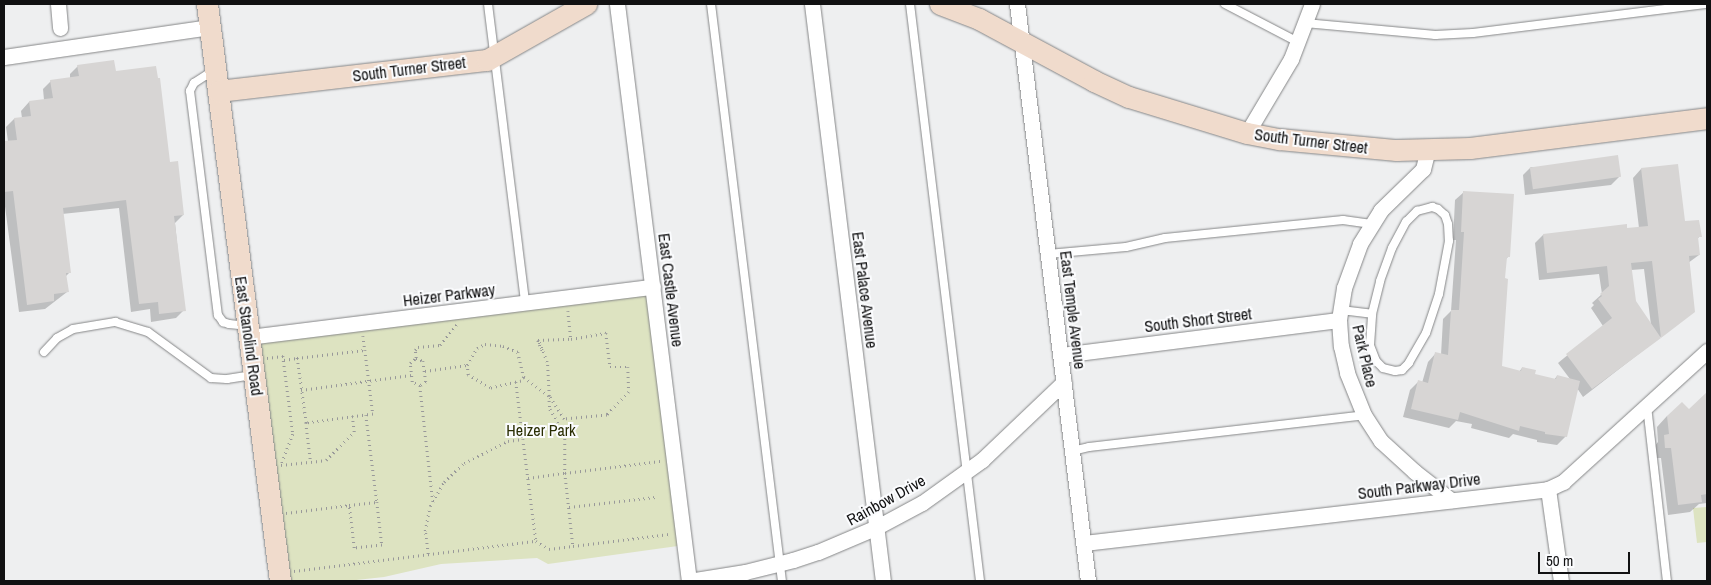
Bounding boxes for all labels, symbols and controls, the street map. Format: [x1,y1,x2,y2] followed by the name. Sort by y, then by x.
[351,53,467,85] street label: South Turner Street
[1253,125,1369,157] street label: South Turner Street
[848,230,882,350] street label: East Palace Avenue
[654,232,688,348] street label: East Castle Avenue
[1056,249,1090,371] street label: East Temple Avenue
[231,275,267,397] street label: East Stanolind Road
[402,280,496,310] street label: Heizer Parkway
[1143,304,1253,336] street label: South Short Street
[1349,323,1381,389] street label: Park Place
[506,420,576,440] park label: Heizer Park
[1357,469,1481,503] street label: South Parkway Drive
[843,471,929,529] street label: Rainbow Drive
[1541,542,1634,574] scale bar
[1546,550,1573,571] text: 50 m

